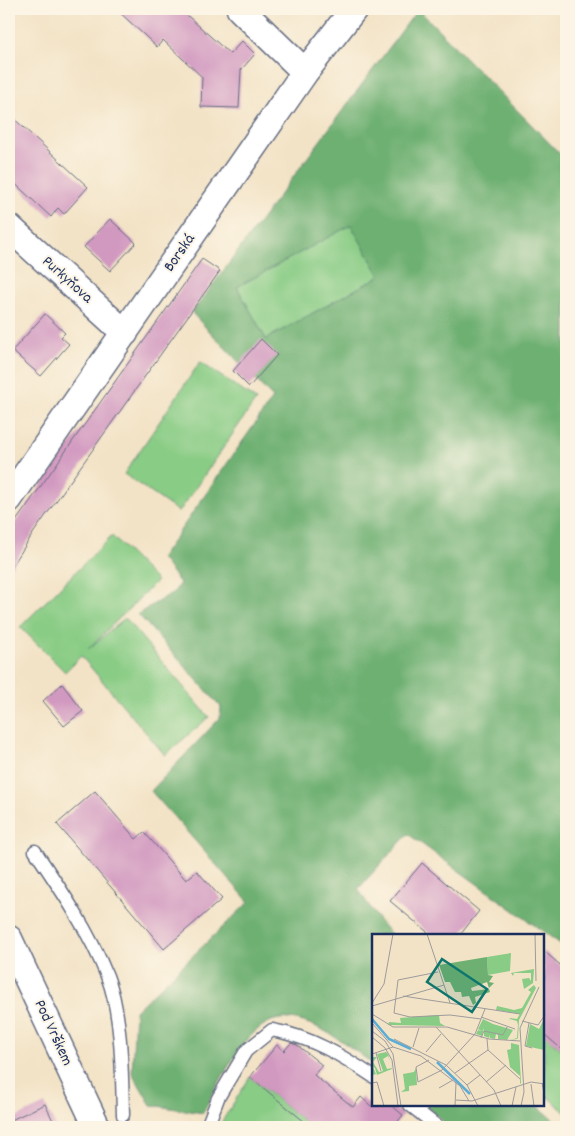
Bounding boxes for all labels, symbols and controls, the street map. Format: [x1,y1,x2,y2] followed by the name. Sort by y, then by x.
[159,229,201,277] street label: Borská
[36,251,98,310] street label: Purkyňova
[372,934,545,1106] inset map
[28,996,78,1070] street label: Pod Vrškem

